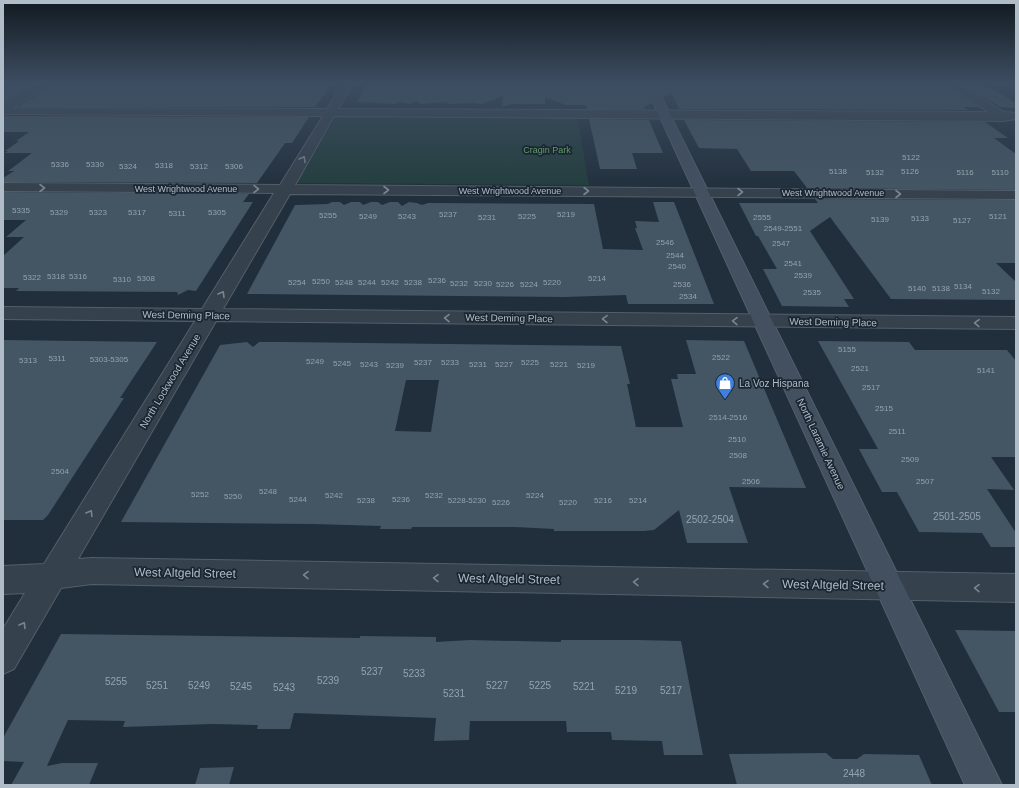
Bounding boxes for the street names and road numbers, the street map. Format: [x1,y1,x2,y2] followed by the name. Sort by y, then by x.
[135,184,237,194] street label: West Wrightwood Avenue
[459,186,561,196] street label: West Wrightwood Avenue
[782,188,884,198] street label: West Wrightwood Avenue
[142,309,230,321] street label: West Deming Place
[465,312,553,324] street label: West Deming Place
[789,316,877,328] street label: West Deming Place
[137,331,203,430] street label: North Lockwood Avenue
[795,397,847,492] street label: North Laramie Avenue
[134,565,237,581] street label: West Altgeld Street
[458,571,561,587] street label: West Altgeld Street
[782,577,885,593] street label: West Altgeld Street

